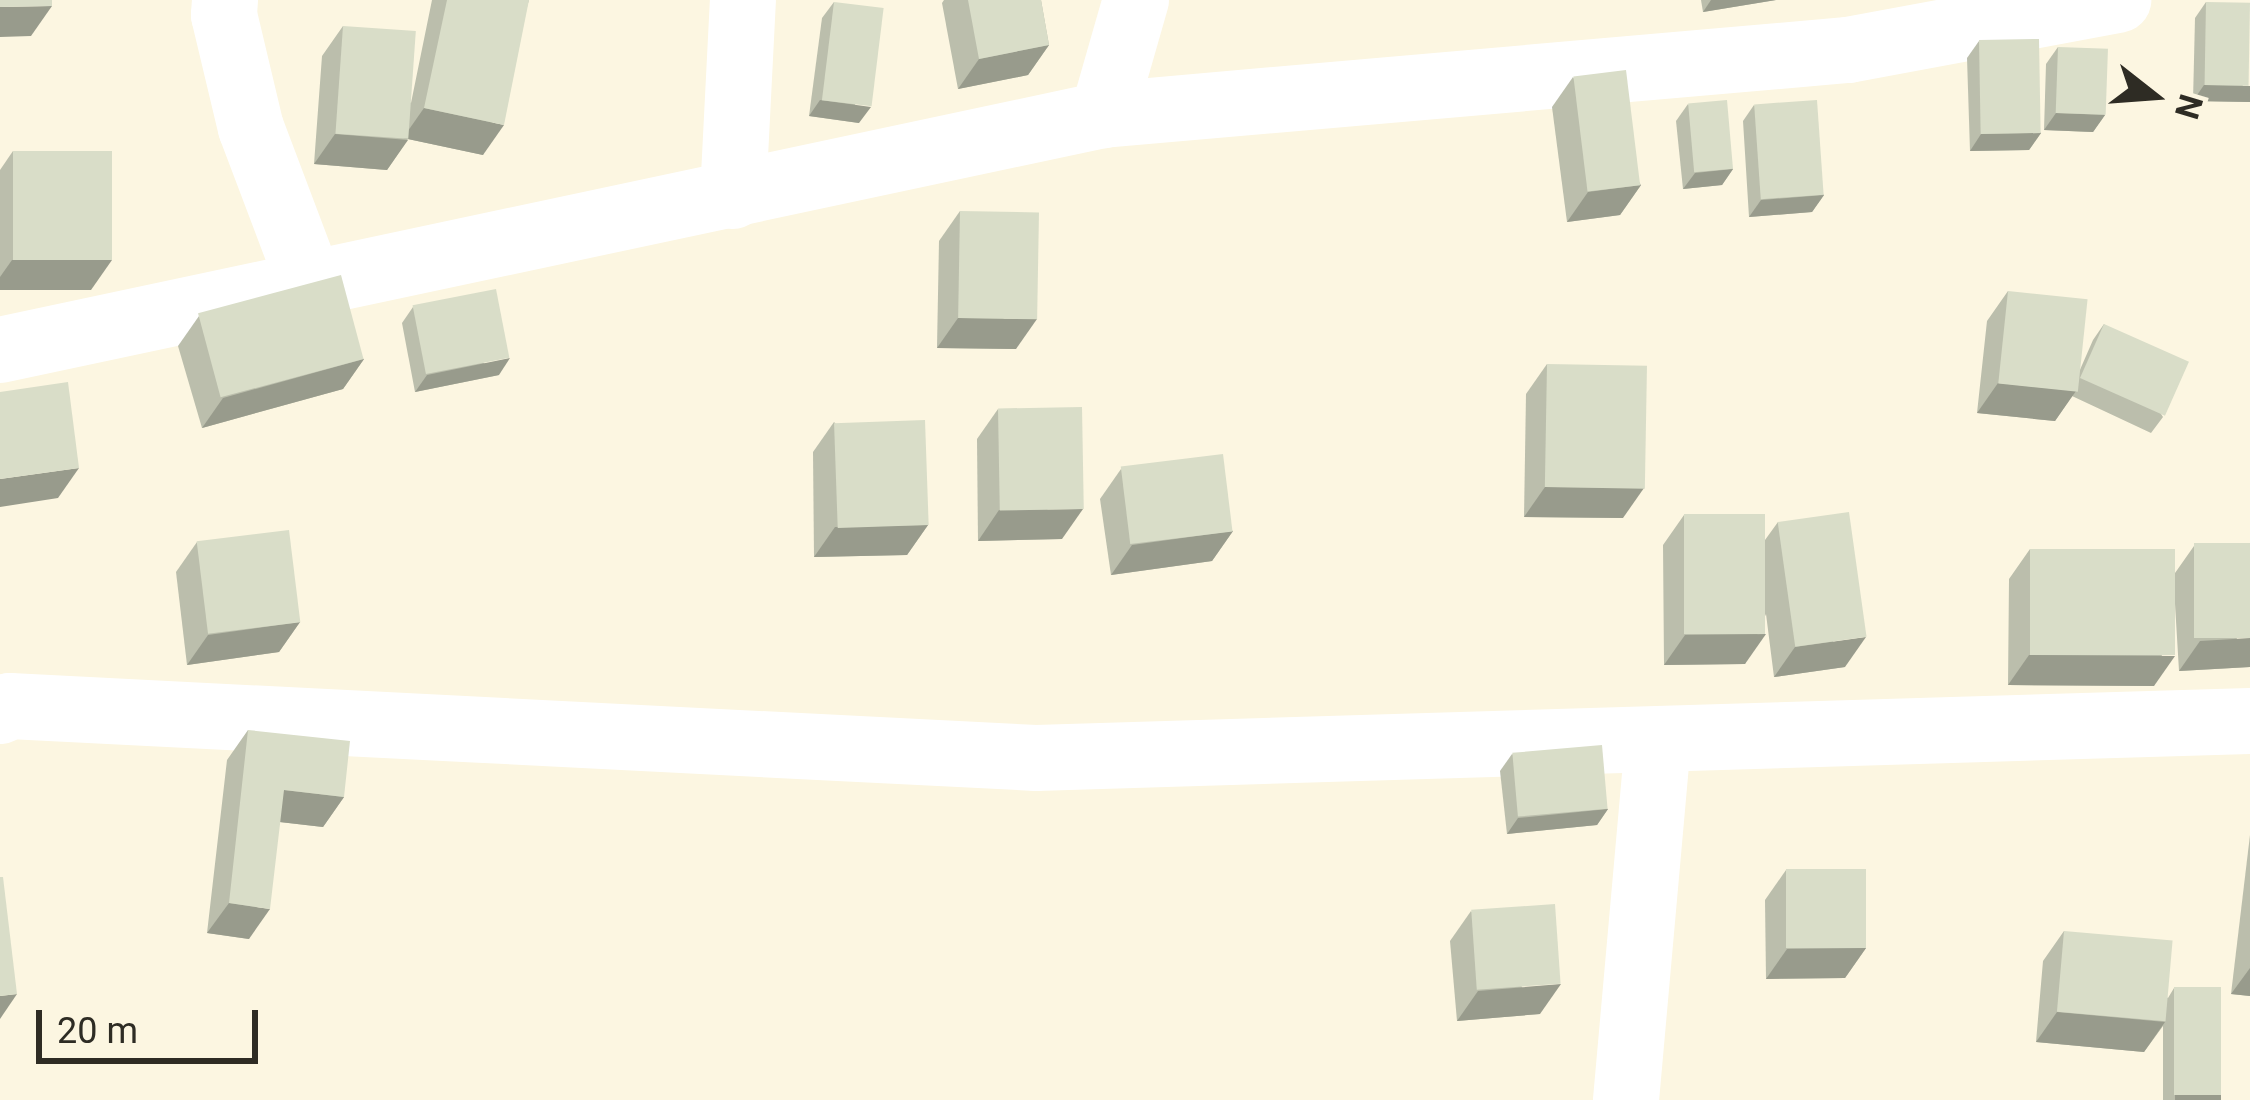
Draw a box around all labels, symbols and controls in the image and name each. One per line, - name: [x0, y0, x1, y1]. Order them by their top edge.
- north arrow: [2094, 36, 2214, 156]
- text: N: [2167, 90, 2211, 124]
- scale bar: [42, 986, 264, 1060]
- text: 20 m: [57, 1010, 138, 1052]

